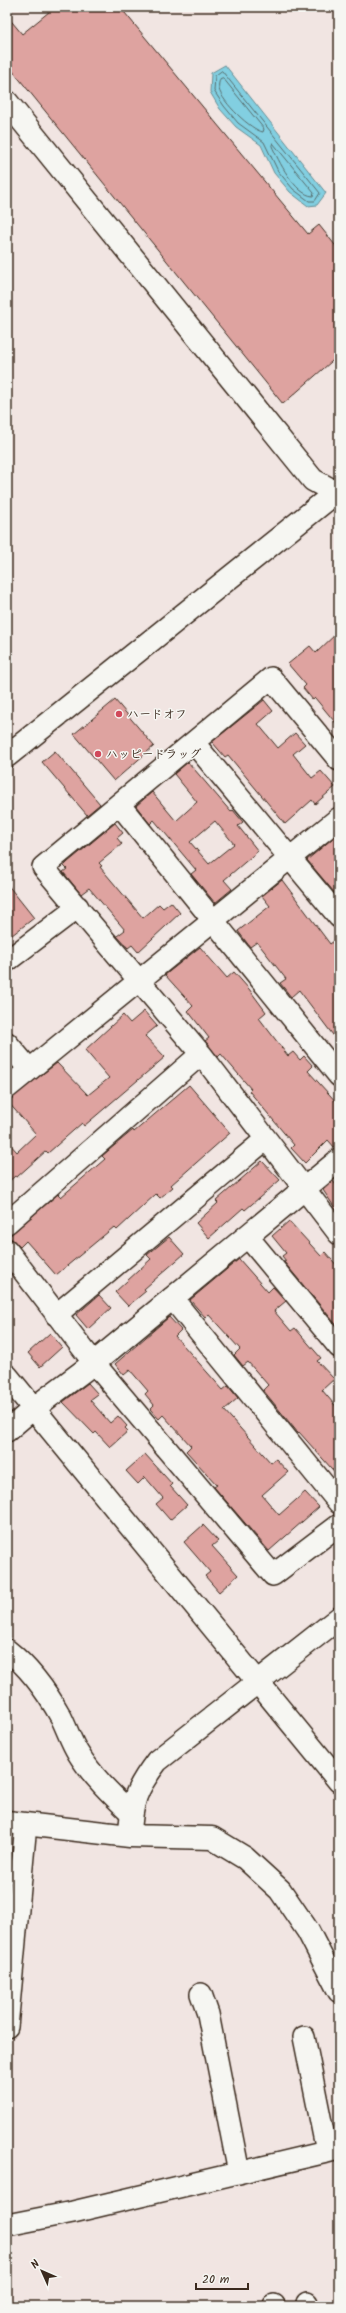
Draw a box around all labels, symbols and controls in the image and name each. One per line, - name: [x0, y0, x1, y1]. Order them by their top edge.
- place label: ハードオフ: [127, 705, 187, 724]
- marker: ハードオフ: [114, 709, 124, 719]
- place label: ハッピードラッグ: [106, 745, 202, 764]
- marker: ハッピードラッグ: [93, 749, 103, 759]
- north arrow: [22, 2251, 62, 2291]
- text: N: [27, 2256, 44, 2273]
- scale bar: [196, 2265, 248, 2291]
- text: 20 m: [202, 2270, 230, 2289]

